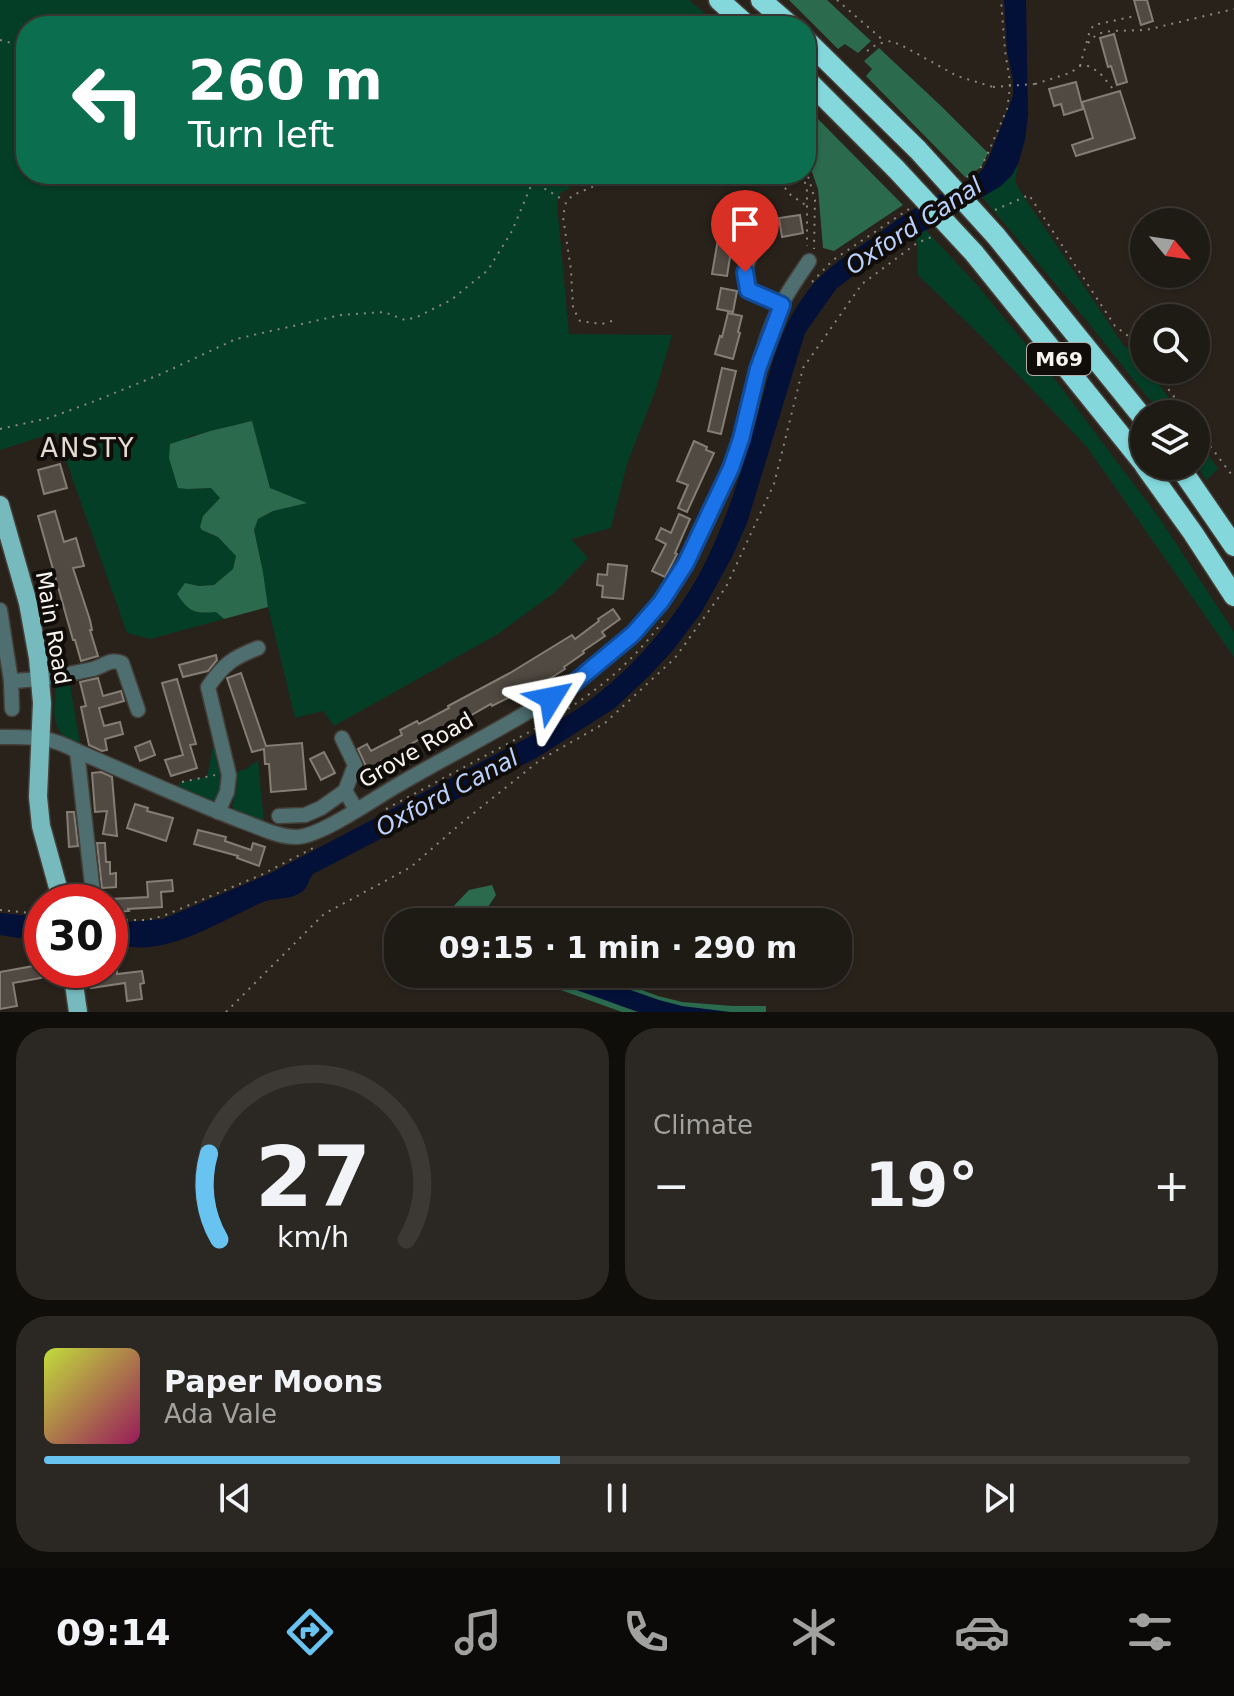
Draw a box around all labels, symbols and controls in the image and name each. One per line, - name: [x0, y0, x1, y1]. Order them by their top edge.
- text: 260 m: [188, 47, 383, 112]
- icon: left: [56, 48, 160, 152]
- text: Turn left: [188, 114, 334, 155]
- water label: Oxford Canal: [841, 171, 988, 280]
- pin: [711, 190, 779, 272]
- icon: arrive: [723, 202, 767, 246]
- north arrow: [1130, 208, 1210, 288]
- map controls: [1130, 208, 1210, 480]
- button: search: [1130, 304, 1210, 384]
- road number: M69: [1027, 343, 1091, 375]
- button: layers: [1130, 400, 1210, 480]
- district label: ANSTY: [40, 433, 136, 463]
- street label: Main Road: [31, 569, 75, 687]
- position arrow: [509, 656, 593, 740]
- street label: Grove Road: [354, 707, 478, 793]
- water label: Oxford Canal: [371, 744, 523, 842]
- speed limit sign: 30: [24, 884, 128, 988]
- text: 09:15 · 1 min · 290 m: [439, 930, 797, 965]
- text: Climate: [653, 1110, 753, 1140]
- text: 27: [255, 1129, 370, 1226]
- text: 19°: [865, 1150, 978, 1220]
- text: −: [653, 1160, 690, 1211]
- text: +: [1153, 1160, 1190, 1211]
- text: km/h: [276, 1220, 349, 1254]
- text: Paper Moons: [164, 1364, 383, 1399]
- text: Ada Vale: [164, 1399, 277, 1429]
- icon: previous: [213, 1476, 257, 1520]
- icon: pause: [595, 1476, 639, 1520]
- icon: next: [977, 1476, 1021, 1520]
- icon: directions: [282, 1604, 338, 1660]
- icon: music: [450, 1604, 506, 1660]
- icon: phone: [618, 1604, 674, 1660]
- icon: climate: [786, 1604, 842, 1660]
- icon: car: [954, 1604, 1010, 1660]
- icon: filters: [1122, 1604, 1178, 1660]
- text: 09:14: [56, 1612, 171, 1653]

